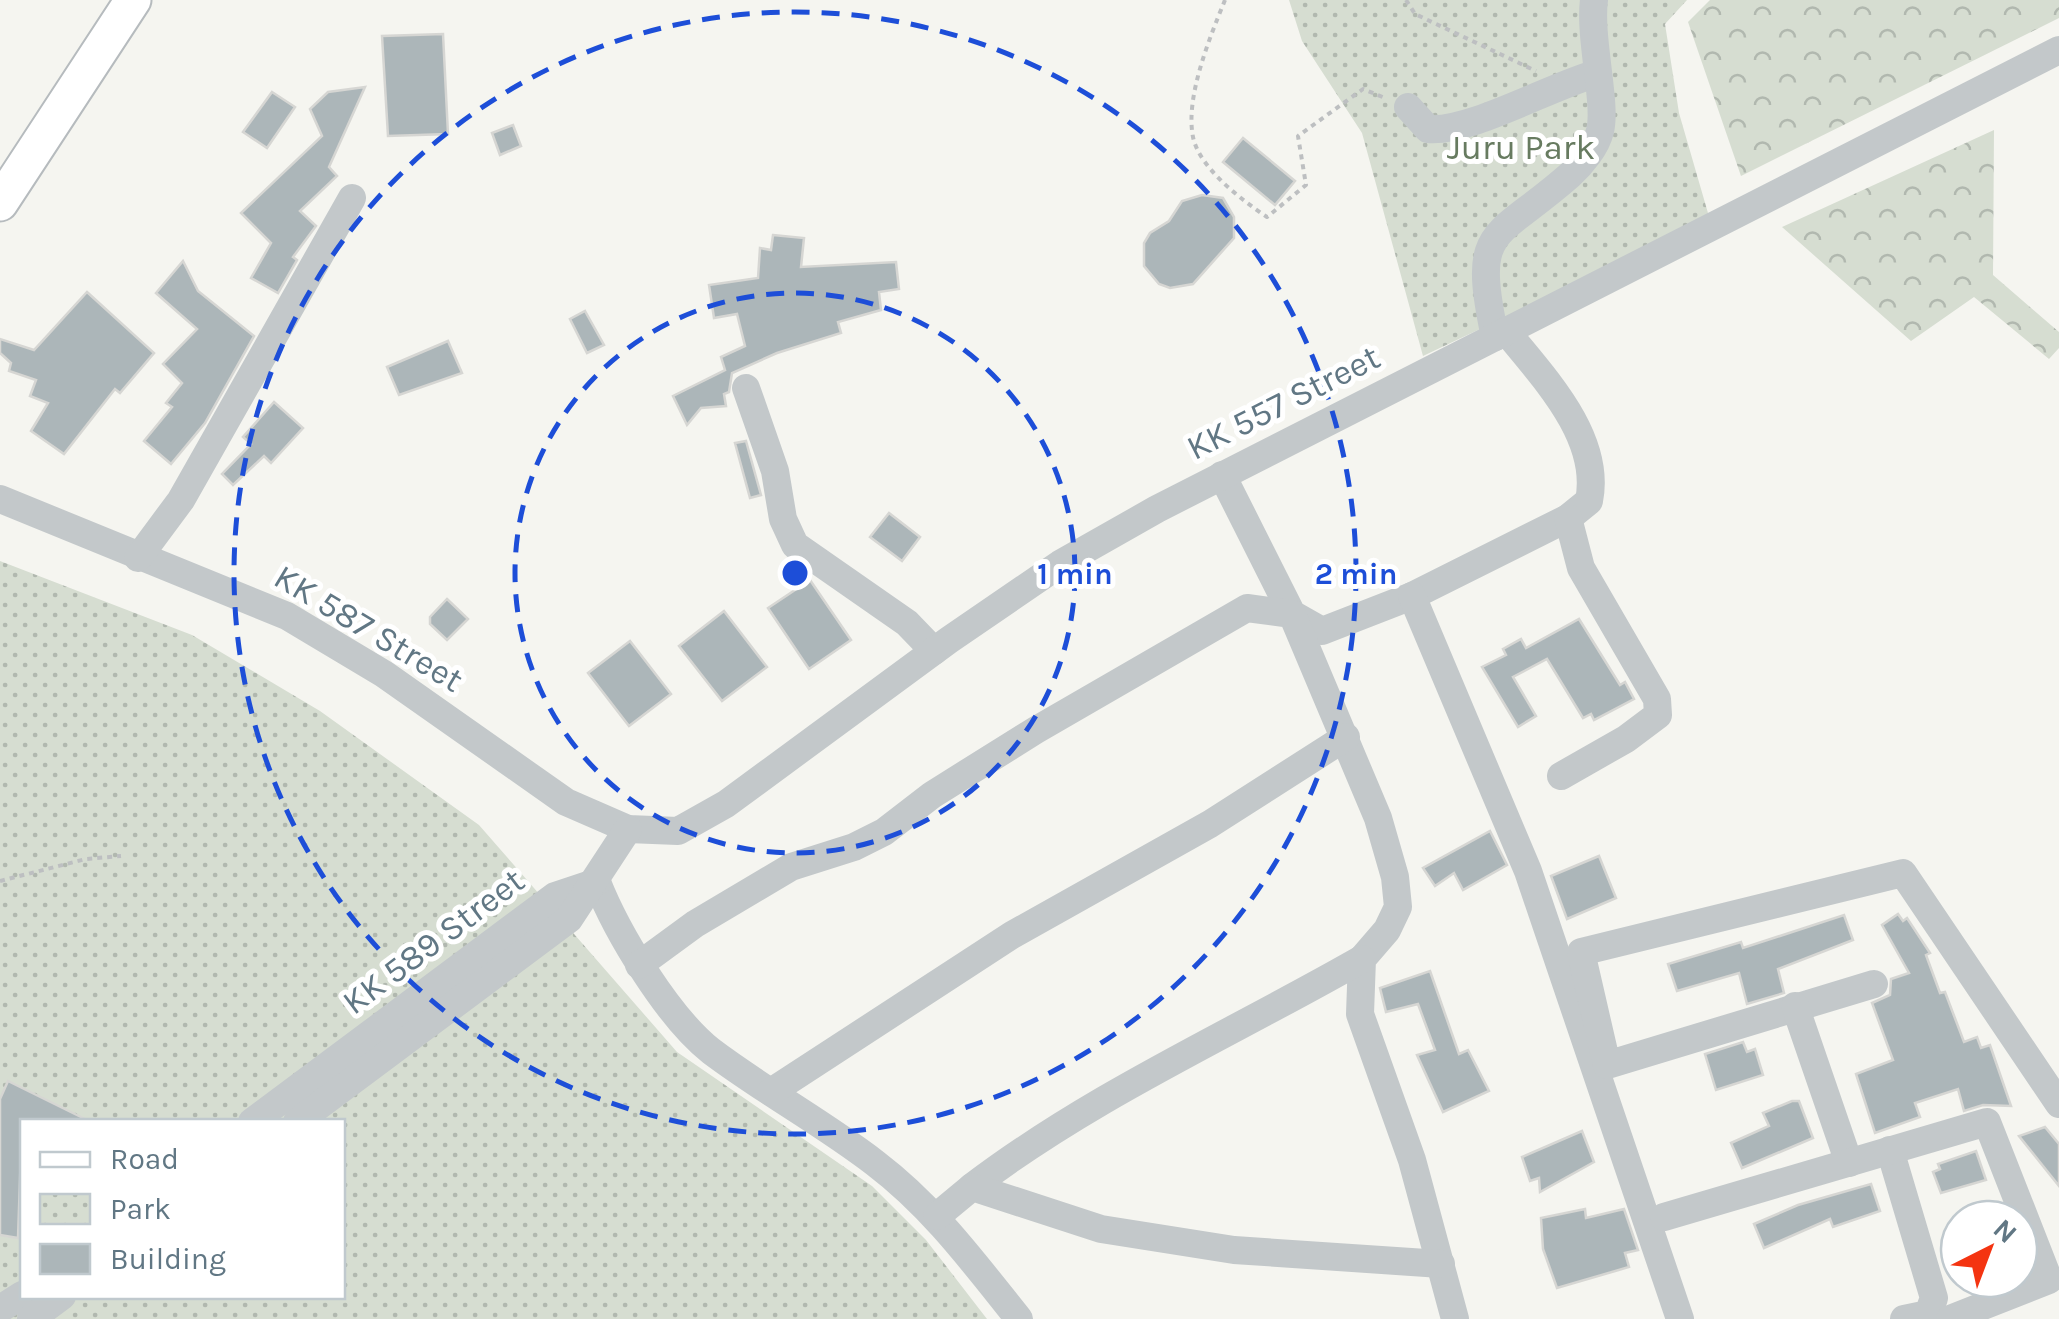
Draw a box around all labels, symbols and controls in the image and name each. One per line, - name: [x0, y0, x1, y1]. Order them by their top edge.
- park label: Juru Park: [1447, 127, 1595, 168]
- street label: KK 557 Street: [1180, 336, 1387, 469]
- centre of rings: [777, 555, 813, 591]
- street label: KK 587 Street: [267, 556, 471, 701]
- text: 1 min: [1037, 556, 1113, 592]
- text: 2 min: [1315, 556, 1397, 592]
- street label: KK 589 Street: [334, 860, 532, 1023]
- legend: [20, 1119, 345, 1299]
- text: Road: [110, 1141, 179, 1177]
- text: Park: [110, 1191, 171, 1227]
- north arrow: [1939, 1199, 2039, 1299]
- text: N: [1987, 1212, 2024, 1250]
- text: Building: [110, 1241, 226, 1277]

